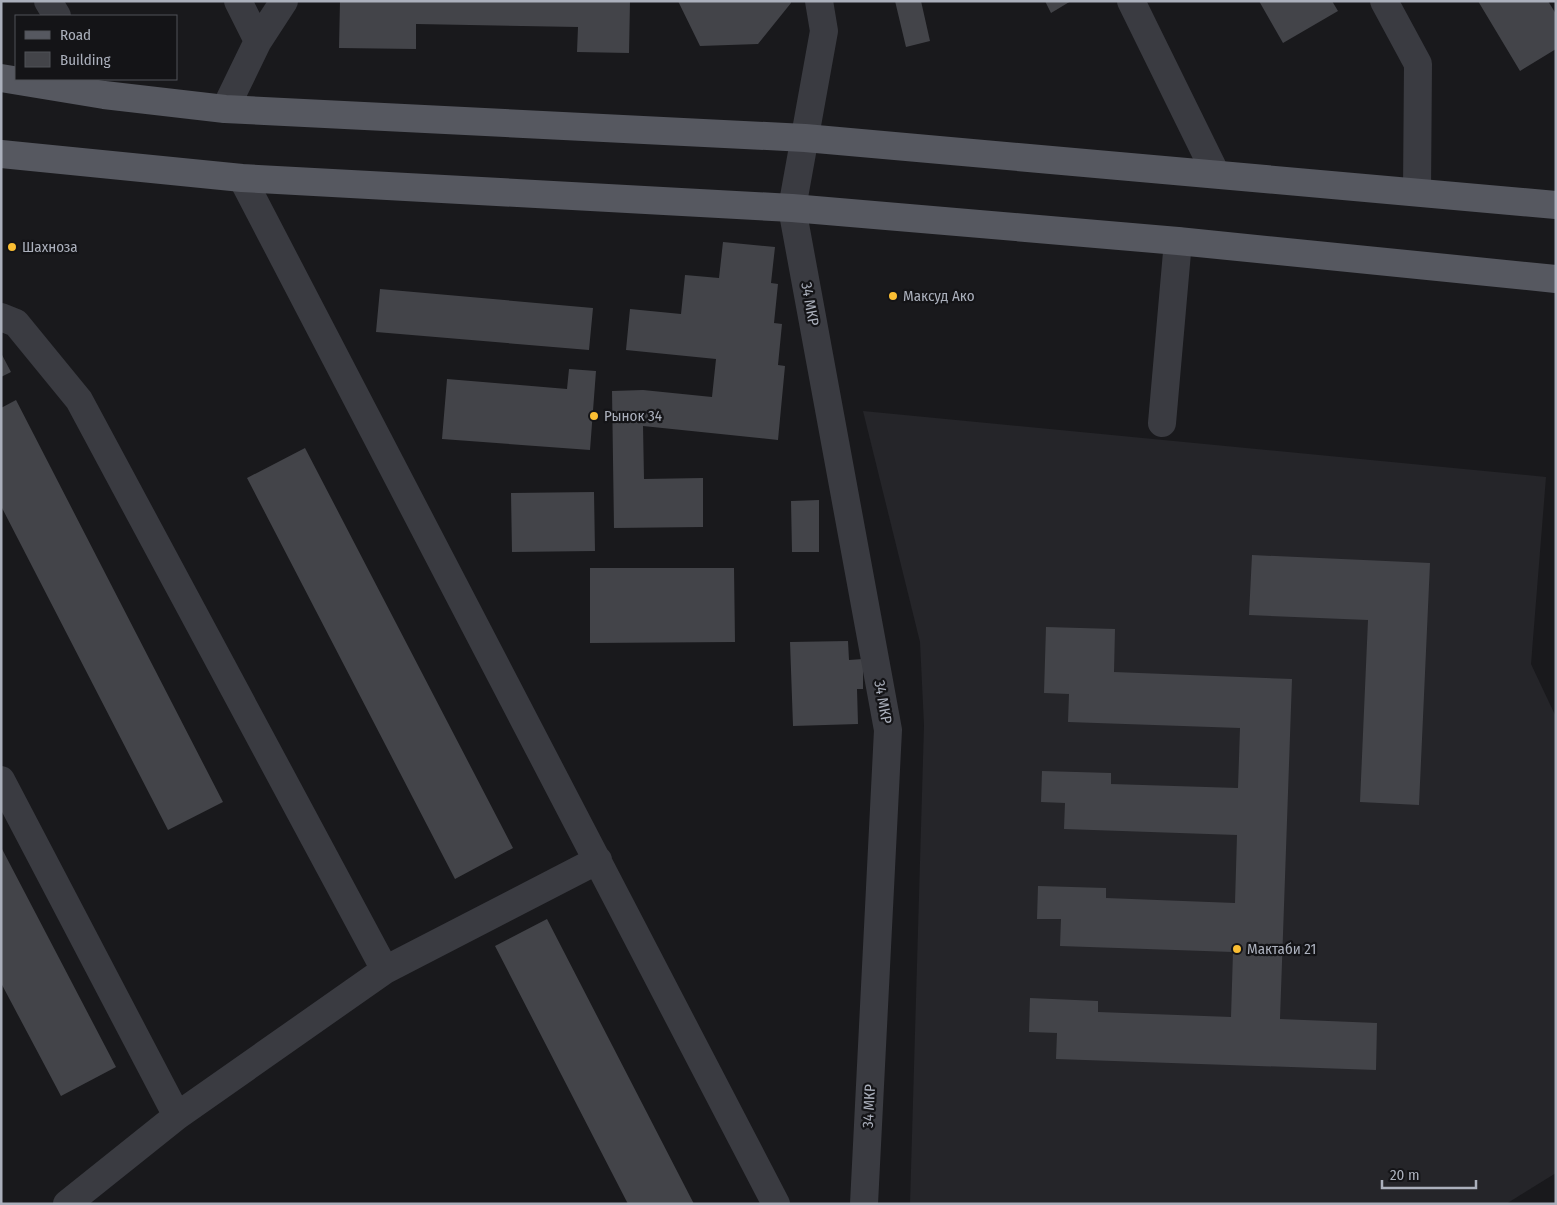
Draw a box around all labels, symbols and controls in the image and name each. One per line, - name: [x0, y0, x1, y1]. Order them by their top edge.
- legend: [15, 15, 178, 80]
- text: Road: [60, 26, 91, 44]
- text: Building: [60, 51, 111, 69]
- place label: Шахноза: [22, 238, 78, 256]
- marker: Шахноза: [6, 241, 18, 253]
- street label: 34 МКР: [797, 281, 823, 327]
- place label: Максуд Ако: [903, 287, 975, 305]
- marker: Максуд Ако: [887, 290, 899, 302]
- place label: Рынок 34: [604, 407, 662, 425]
- marker: Рынок 34: [588, 410, 600, 422]
- street label: 34 МКР: [870, 679, 896, 725]
- place label: Мактаби 21: [1247, 940, 1316, 958]
- marker: Мактаби 21: [1231, 943, 1243, 955]
- street label: 34 МКР: [859, 1083, 879, 1128]
- scale bar: [1382, 1158, 1476, 1190]
- text: 20 m: [1390, 1166, 1420, 1184]

